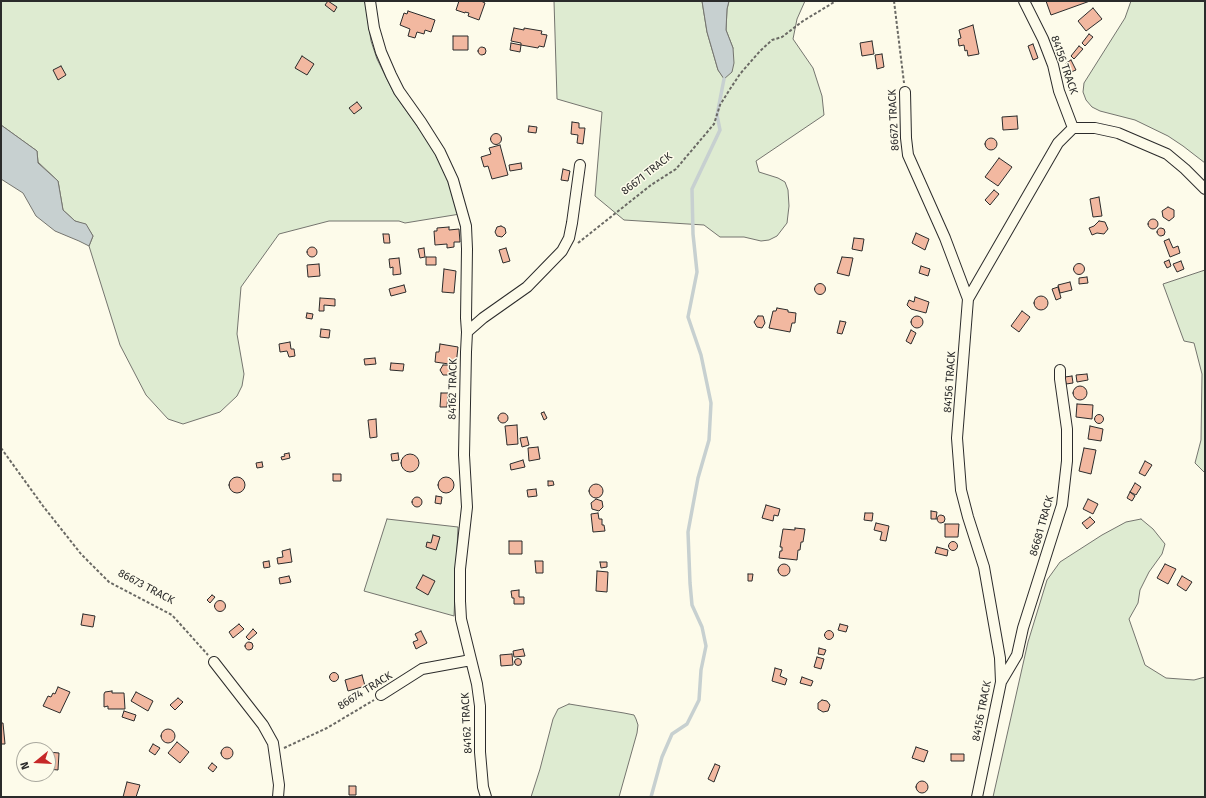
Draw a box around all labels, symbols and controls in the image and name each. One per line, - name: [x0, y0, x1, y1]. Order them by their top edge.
- street label: 84156 TRACK: [1048, 34, 1080, 96]
- street label: 86672 TRACK: [886, 89, 902, 151]
- street label: 86671 TRACK: [619, 150, 675, 198]
- street label: 84156 TRACK: [941, 351, 959, 413]
- street label: 84162 TRACK: [446, 358, 460, 420]
- street label: 86681 TRACK: [1027, 494, 1057, 558]
- street label: 86673 TRACK: [116, 567, 176, 607]
- street label: 86674 TRACK: [335, 669, 395, 713]
- street label: 84156 TRACK: [970, 680, 994, 742]
- street label: 84162 TRACK: [459, 692, 475, 754]
- north arrow: [16, 742, 56, 782]
- text: N: [18, 760, 32, 771]

